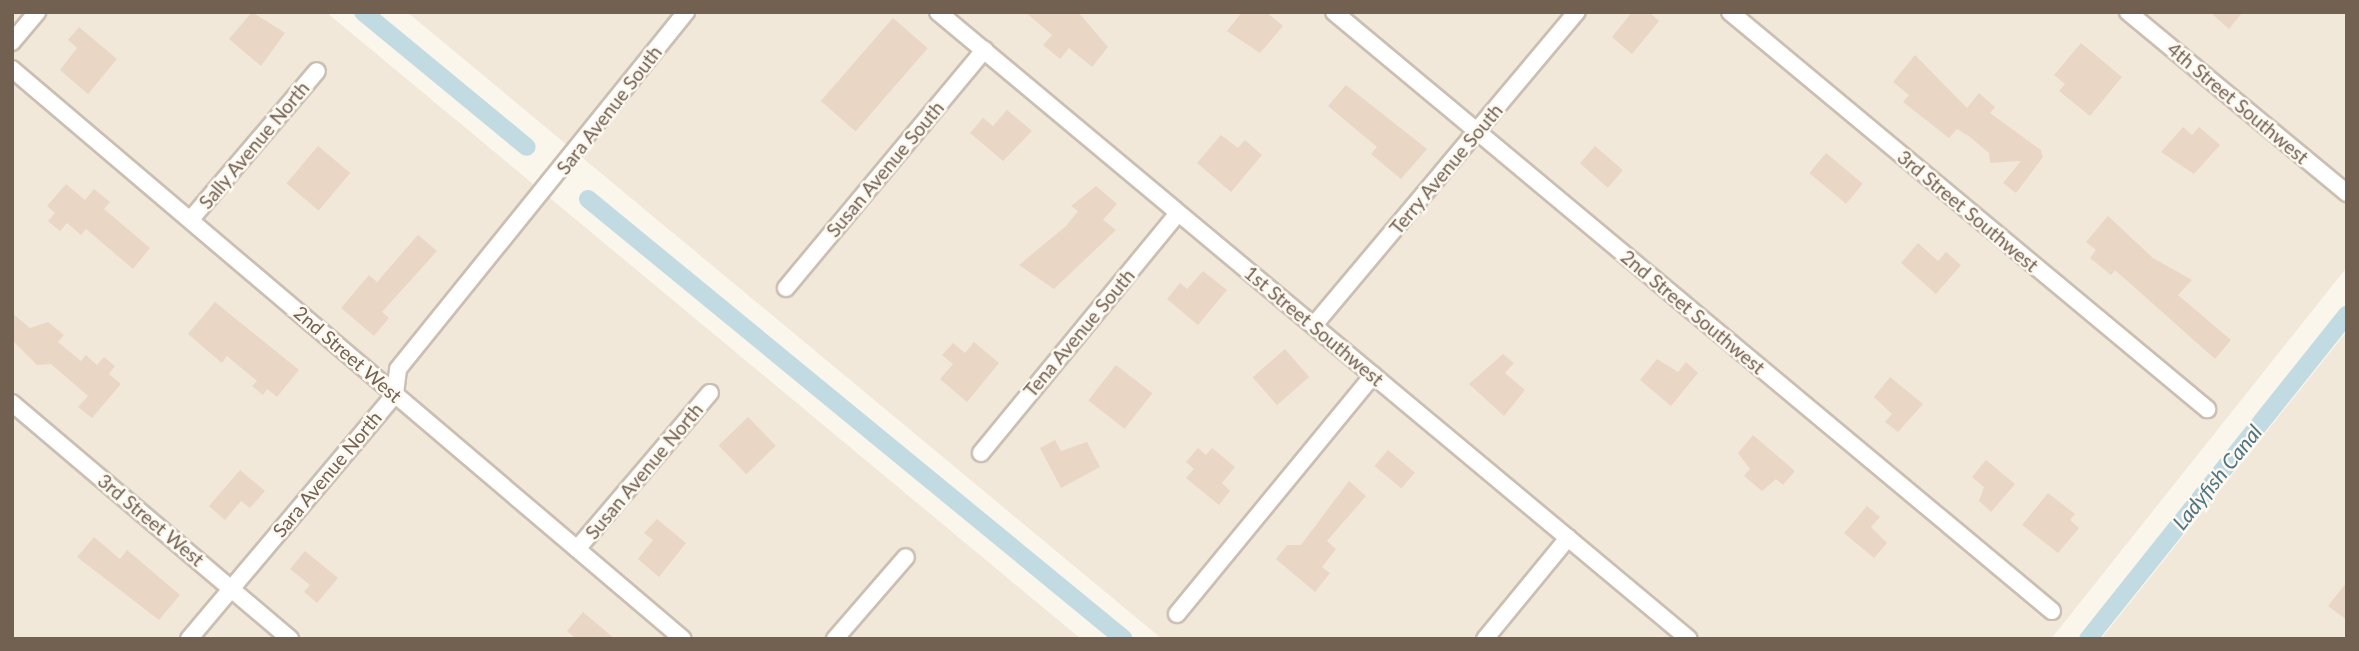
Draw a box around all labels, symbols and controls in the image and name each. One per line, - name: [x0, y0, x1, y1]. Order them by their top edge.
- street label: 4th Street Southwest: [2163, 37, 2313, 169]
- street label: Sara Avenue South: [552, 41, 666, 179]
- street label: Sally Avenue North: [194, 76, 314, 214]
- street label: Susan Avenue South: [821, 96, 949, 242]
- street label: Terry Avenue South: [1384, 99, 1508, 239]
- street label: 3rd Street Southwest: [1893, 145, 2043, 277]
- street label: 2nd Street Southwest: [1616, 245, 1770, 379]
- street label: 1st Street Southwest: [1240, 261, 1388, 391]
- street label: Tena Avenue South: [1019, 264, 1139, 402]
- street label: 2nd Street West: [289, 301, 407, 407]
- street label: Susan Avenue North: [580, 398, 708, 544]
- street label: Sara Avenue North: [268, 406, 386, 542]
- water label: Ladyfish Canal: [2167, 420, 2267, 534]
- street label: 3rd Street West: [93, 469, 209, 571]

